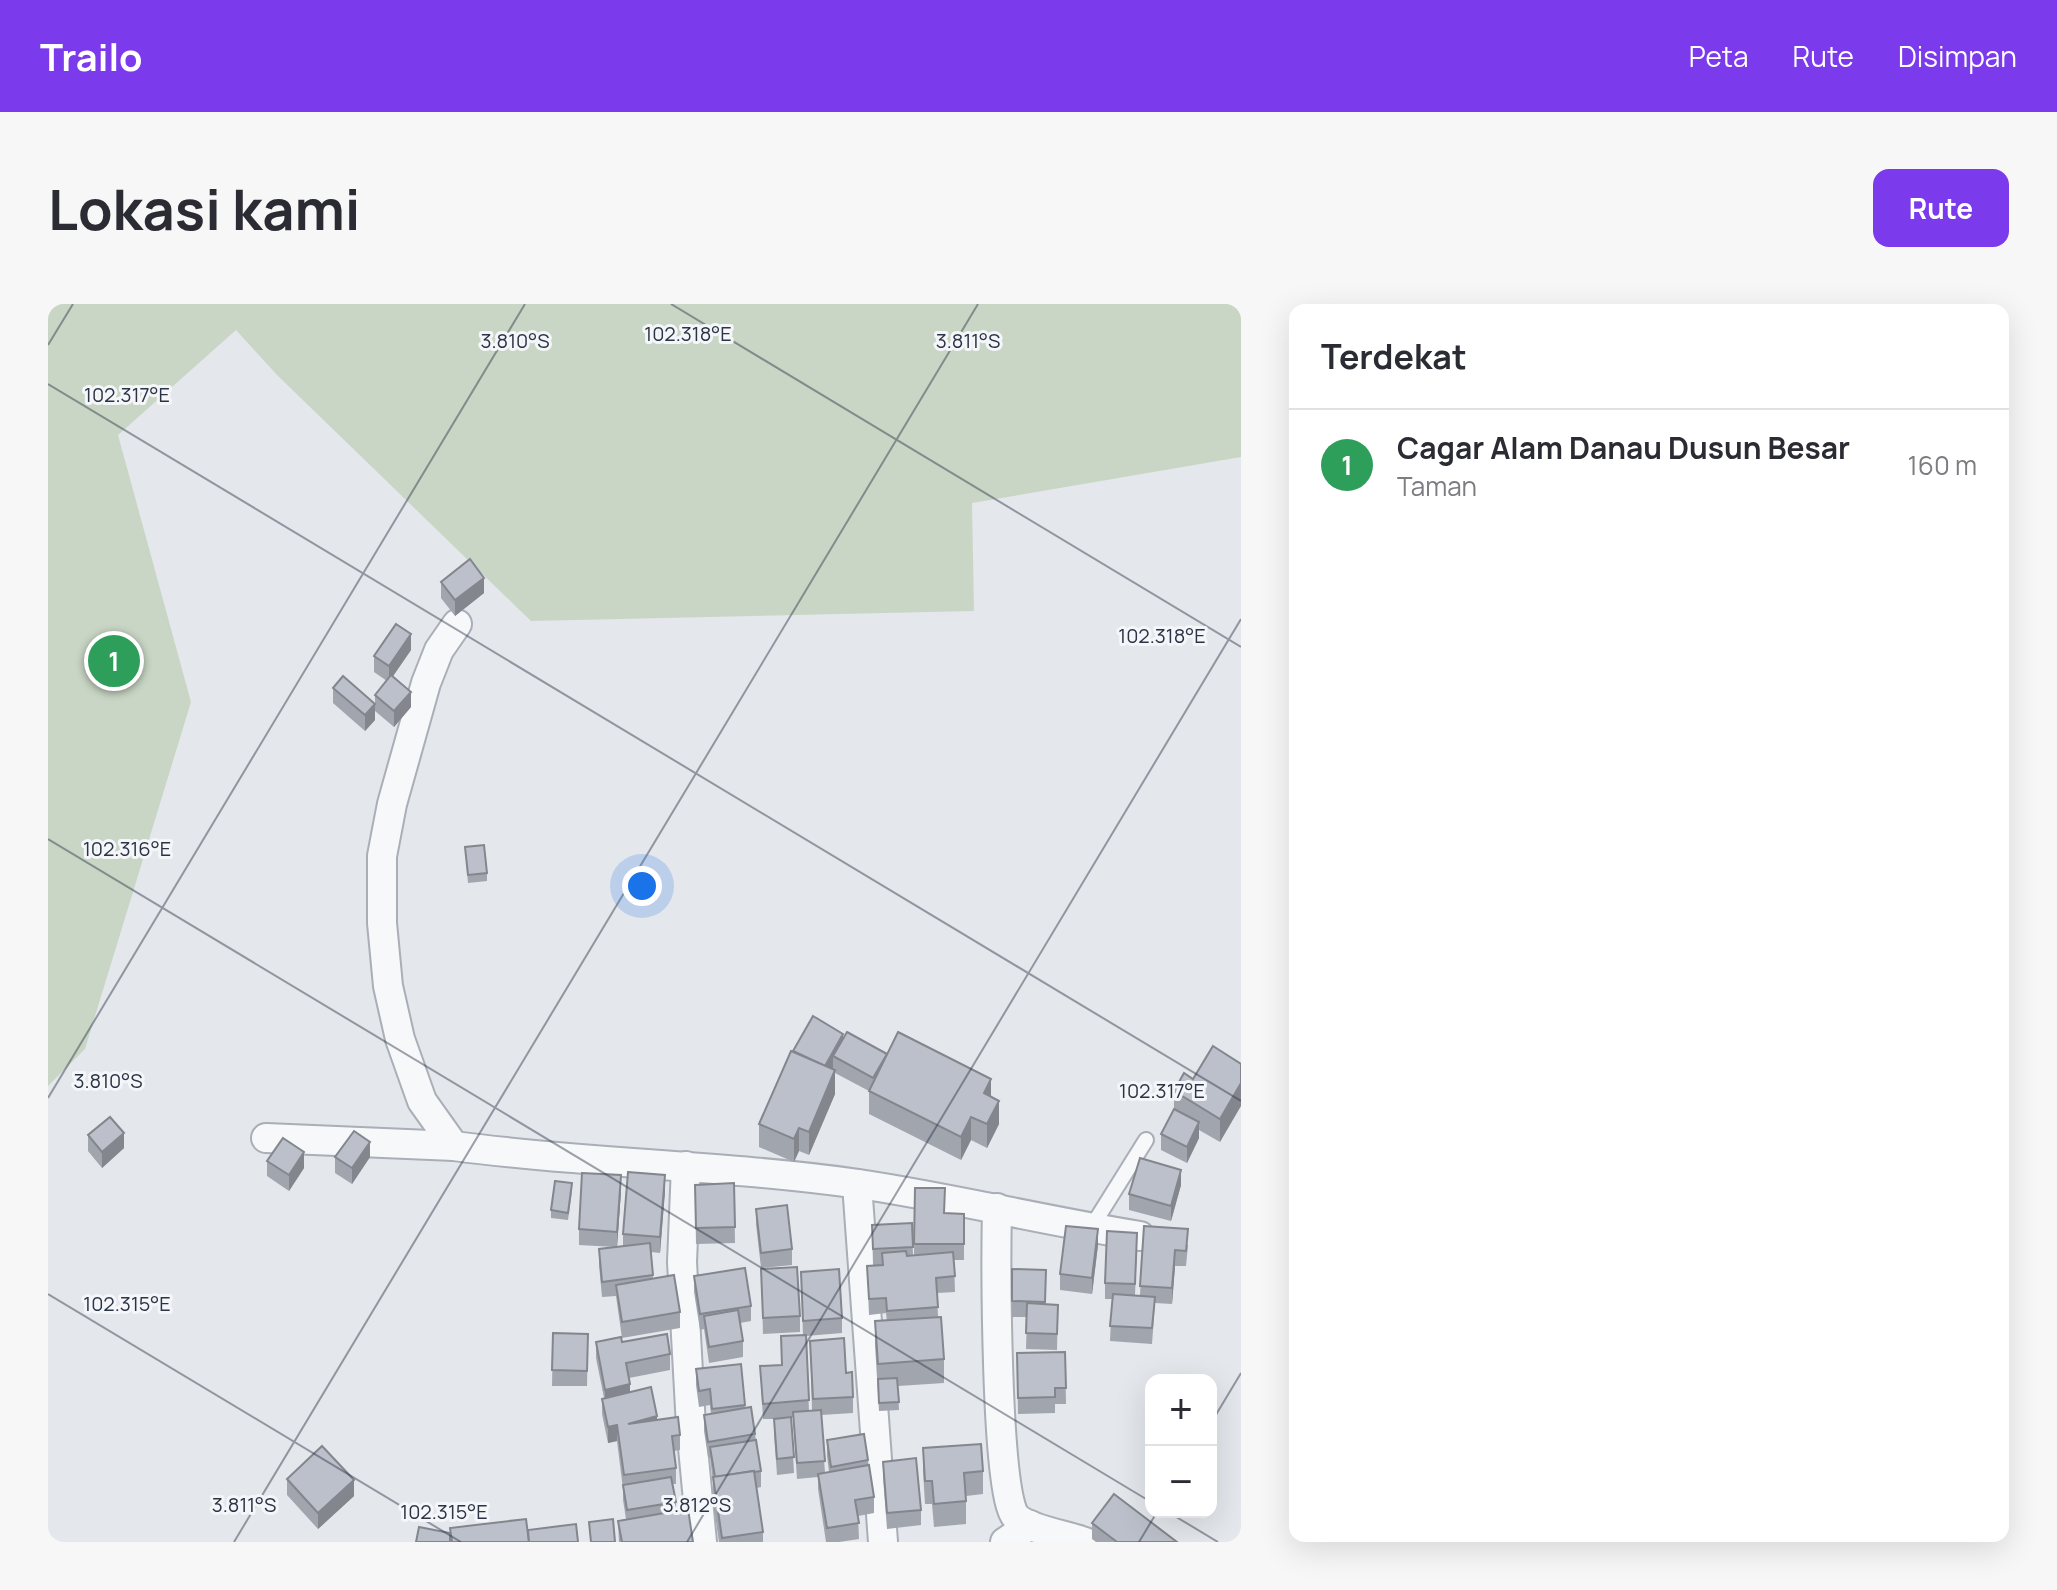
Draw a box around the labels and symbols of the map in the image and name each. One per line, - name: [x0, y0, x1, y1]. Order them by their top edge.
- text: 102.318°E: [644, 320, 732, 347]
- text: 3.810°S: [480, 327, 550, 354]
- text: 3.811°S: [936, 327, 1000, 354]
- text: 102.317°E: [84, 381, 170, 408]
- text: 102.318°E: [1118, 622, 1206, 649]
- pin: 1: [88, 631, 140, 691]
- text: 102.316°E: [83, 835, 171, 862]
- your location: [622, 866, 662, 906]
- text: 3.810°S: [73, 1067, 143, 1094]
- text: 102.317°E: [1119, 1077, 1205, 1104]
- text: 102.315°E: [83, 1290, 171, 1317]
- text: 3.811°S: [212, 1491, 276, 1518]
- text: 3.812°S: [663, 1491, 731, 1518]
- text: 102.315°E: [400, 1498, 488, 1525]

